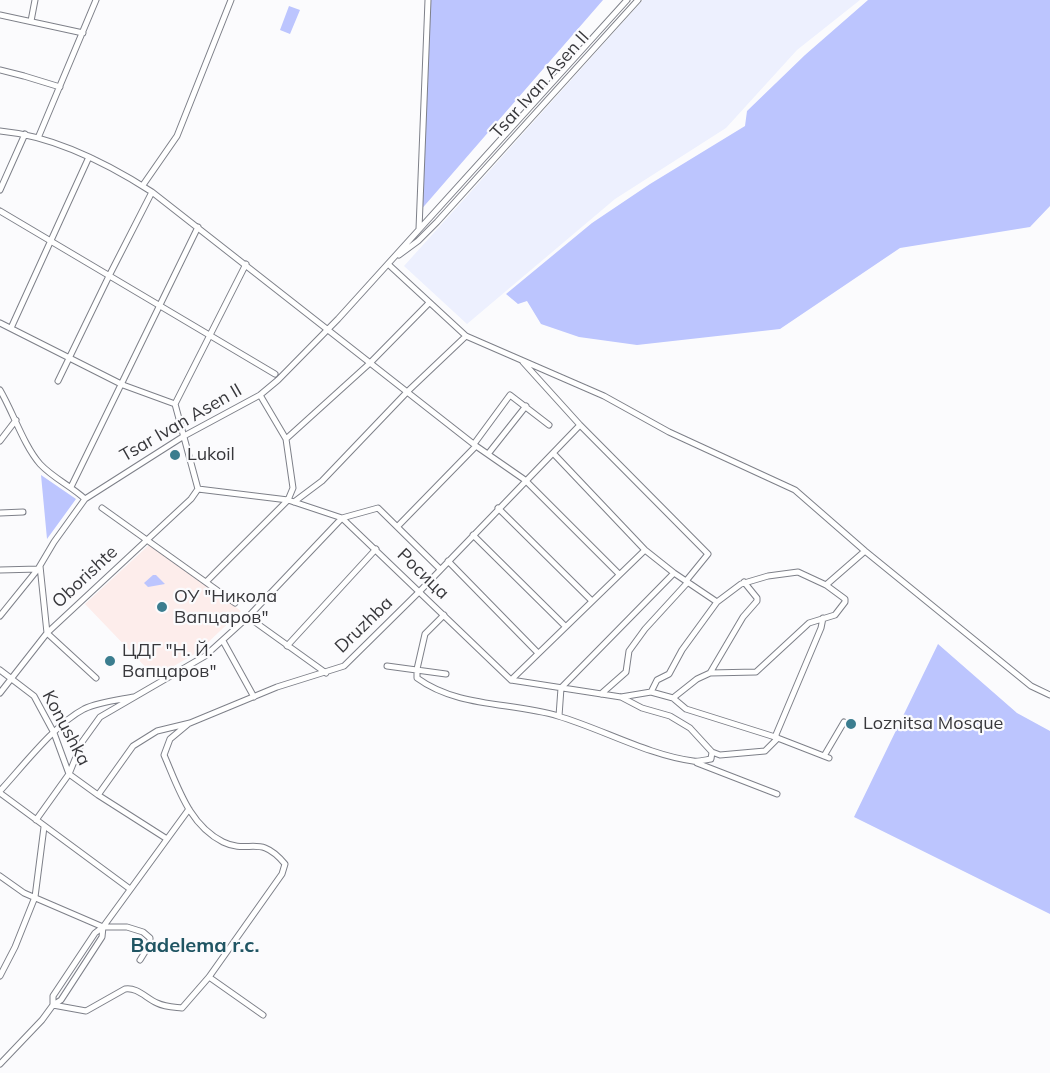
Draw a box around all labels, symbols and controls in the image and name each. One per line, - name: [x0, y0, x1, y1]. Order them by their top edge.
- street label: Tsar Ivan Asen II: [486, 27, 594, 143]
- street label: Tsar Ivan Asen II: [116, 379, 246, 467]
- place label: Lukoil: [187, 444, 235, 466]
- marker: Lukoil: [168, 448, 182, 462]
- street label: Oborishte: [48, 541, 122, 613]
- street label: Росица: [393, 544, 453, 604]
- place label: ОУ "Никола Вапцаров": [174, 586, 277, 628]
- street label: Druzhba: [331, 592, 397, 658]
- marker: ОУ "Никола Вапцаров": [155, 600, 169, 614]
- place label: ЦДГ "Н. Й. Вапцаров": [122, 640, 216, 682]
- marker: ЦДГ "Н. Й. Вапцаров": [103, 654, 117, 668]
- street label: Konushka: [37, 687, 95, 769]
- place label: Loznitsa Mosque: [863, 713, 1003, 735]
- marker: Loznitsa Mosque: [844, 717, 858, 731]
- district label: Badelema r.c.: [131, 934, 259, 958]

